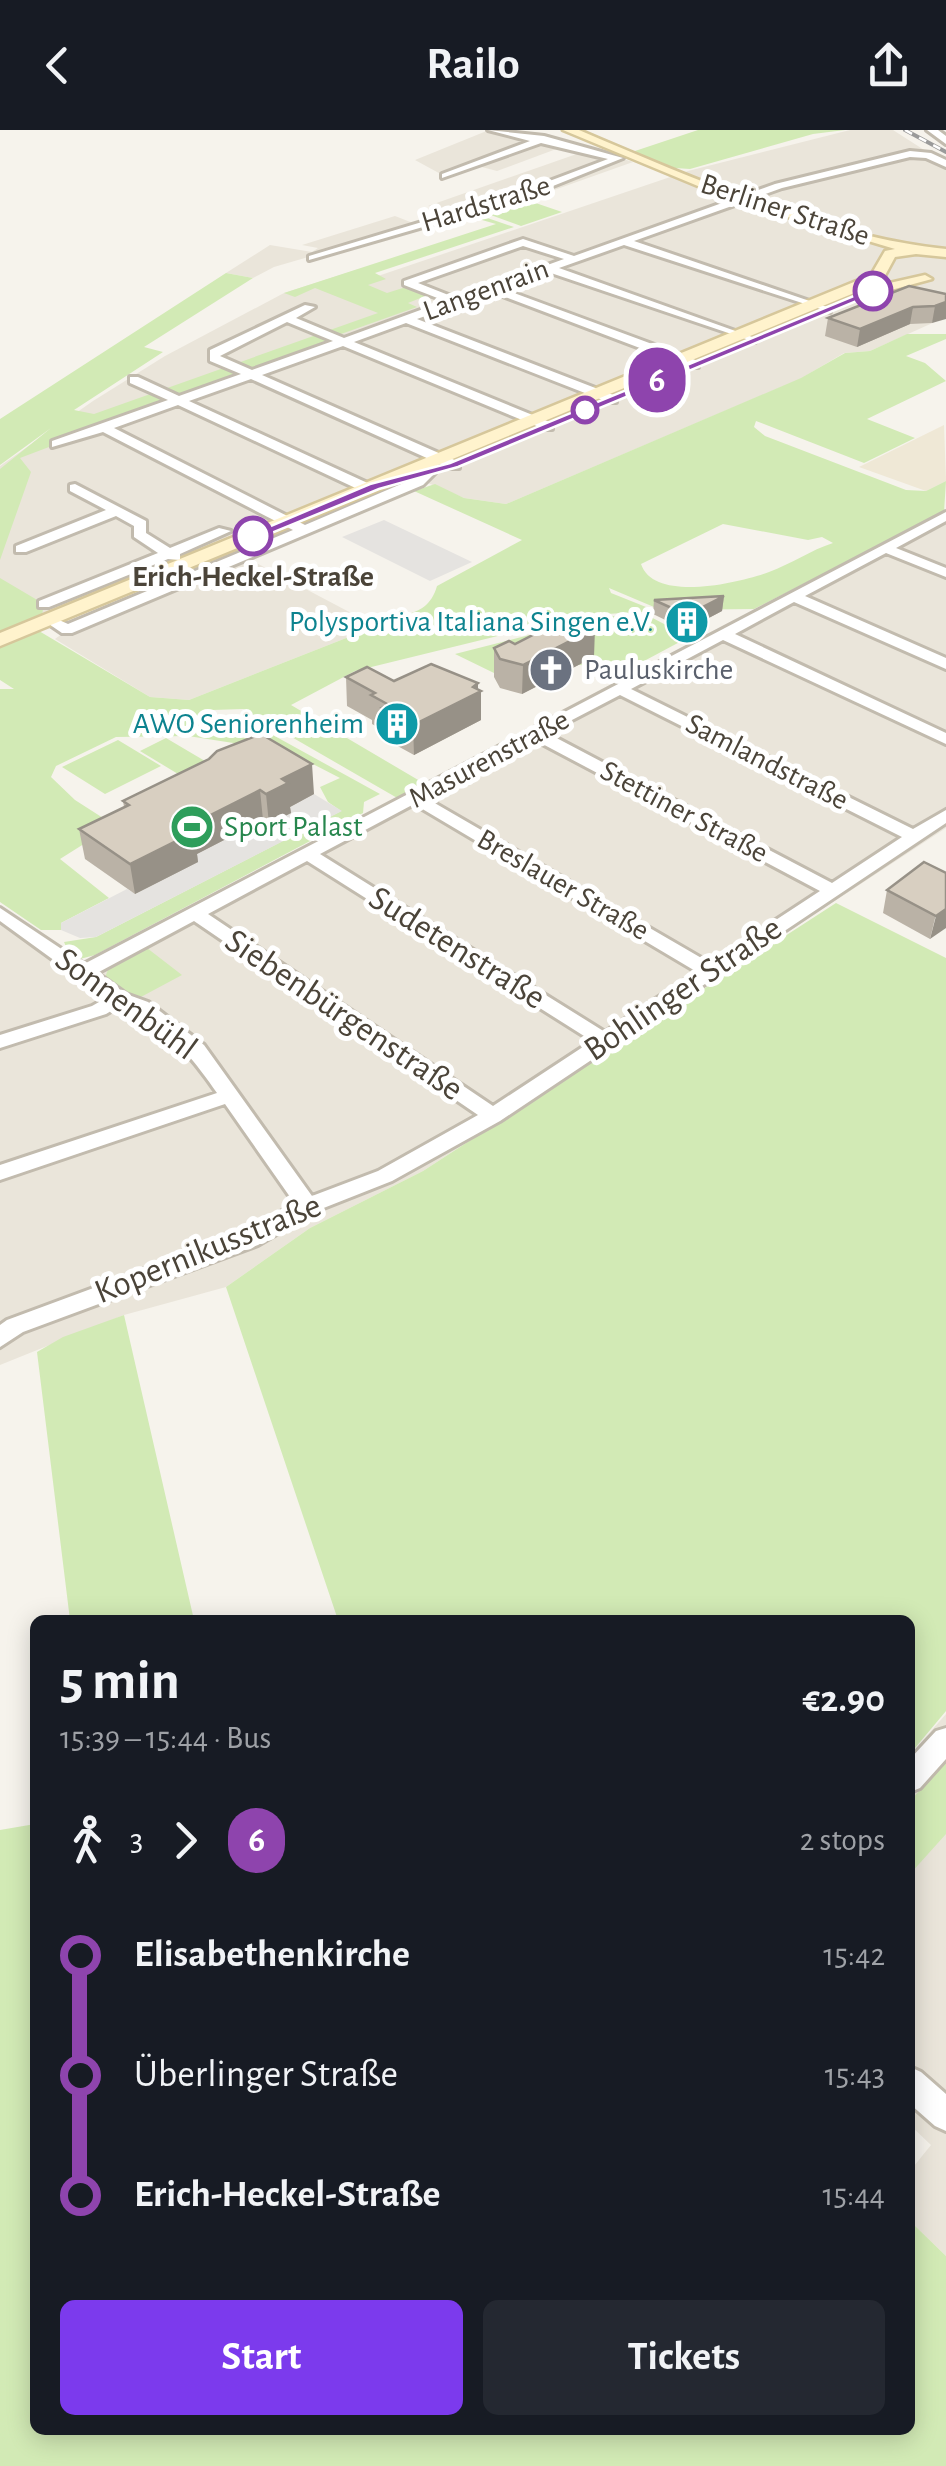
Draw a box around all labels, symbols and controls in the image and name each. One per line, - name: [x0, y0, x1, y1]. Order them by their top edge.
- icon: back: [30, 38, 85, 93]
- icon: share: [861, 38, 916, 93]
- text: Railo: [426, 42, 520, 87]
- street label: Berliner Straße: [697, 169, 873, 251]
- street label: Hardstraße: [418, 170, 554, 238]
- street label: Langenrain: [419, 253, 553, 327]
- unlabelled marker: [854, 272, 892, 310]
- line badge: 6: [624, 348, 690, 412]
- text: 6: [649, 363, 665, 398]
- unlabelled marker: [572, 397, 598, 423]
- marker: Erich-Heckel-Straße: [234, 517, 272, 555]
- place label: Erich-Heckel-Straße: [132, 562, 374, 592]
- building icon: Polysportiva Italiana Singen e.V.: [664, 599, 710, 645]
- place label: Polysportiva Italiana Singen e.V.: [289, 607, 654, 637]
- church icon: Pauluskirche: [528, 647, 574, 693]
- place label: Pauluskirche: [584, 655, 733, 685]
- building icon: AWO Seniorenheim: [374, 701, 420, 747]
- street label: Masurenstraße: [404, 704, 574, 814]
- street label: Samlandstraße: [681, 708, 853, 816]
- place label: AWO Seniorenheim: [133, 709, 364, 739]
- street label: Stettiner Straße: [595, 755, 773, 869]
- sports icon: Sport Palast: [169, 804, 215, 850]
- place label: Sport Palast: [224, 812, 363, 842]
- street label: Breslauer Straße: [472, 824, 654, 946]
- street label: Sudetenstraße: [363, 880, 551, 1016]
- street label: Bohlinger Straße: [578, 910, 788, 1068]
- street label: Siebenbürgenstraße: [219, 923, 469, 1107]
- street label: Sonnenbühl: [49, 941, 203, 1067]
- street label: Kopernikusstraße: [90, 1188, 326, 1310]
- text: 5 min: [60, 1654, 180, 1709]
- text: €2.90: [803, 1681, 885, 1719]
- text: 15:39 – 15:44 · Bus: [60, 1722, 271, 1754]
- icon: walk: [60, 1813, 115, 1868]
- icon: forward: [158, 1813, 213, 1868]
- text: 6: [248, 1823, 265, 1858]
- text: 3: [130, 1824, 143, 1856]
- text: 2 stops: [800, 1824, 885, 1856]
- text: Elisabethenkirche: [134, 1936, 410, 1974]
- text: 15:42: [823, 1939, 885, 1971]
- text: Überlinger Straße: [134, 2056, 398, 2094]
- text: 15:43: [825, 2059, 885, 2091]
- text: Erich-Heckel-Straße: [134, 2176, 440, 2214]
- text: 15:44: [823, 2179, 885, 2211]
- button: Start: [60, 2300, 463, 2415]
- button: Tickets: [483, 2300, 885, 2415]

